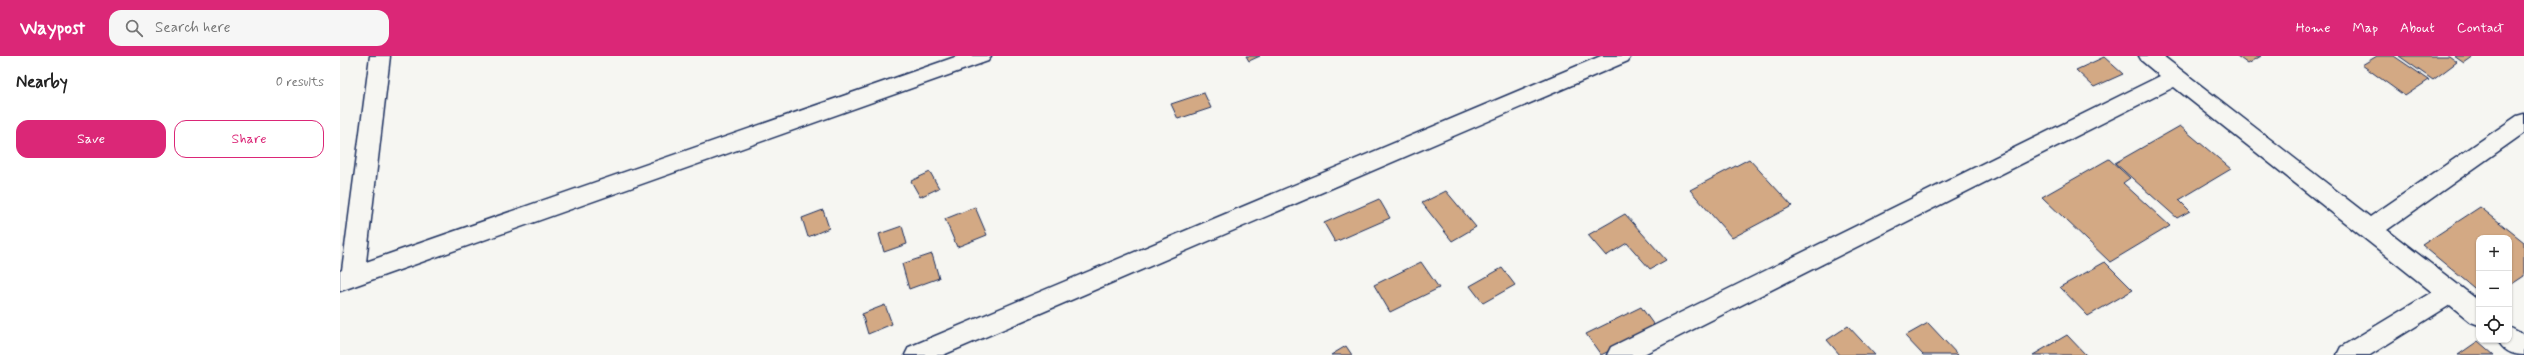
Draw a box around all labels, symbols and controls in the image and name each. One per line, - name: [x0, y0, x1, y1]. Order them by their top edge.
- search box: [109, 10, 389, 46]
- text: Waypost: [20, 16, 85, 41]
- icon: search: [123, 17, 145, 39]
- text: Search here: [155, 18, 231, 38]
- text: Home: [2296, 19, 2330, 37]
- text: Map: [2352, 19, 2378, 37]
- text: About: [2400, 19, 2435, 37]
- text: Contact: [2457, 19, 2504, 37]
- text: Nearby: [16, 71, 68, 93]
- text: 0 results: [276, 74, 324, 91]
- button: Save: [16, 120, 166, 158]
- button: Share: [174, 120, 324, 158]
- map controls: [2476, 235, 2512, 343]
- button: +: [2476, 235, 2512, 271]
- button: −: [2476, 271, 2512, 307]
- button: locate: [2476, 307, 2512, 343]

